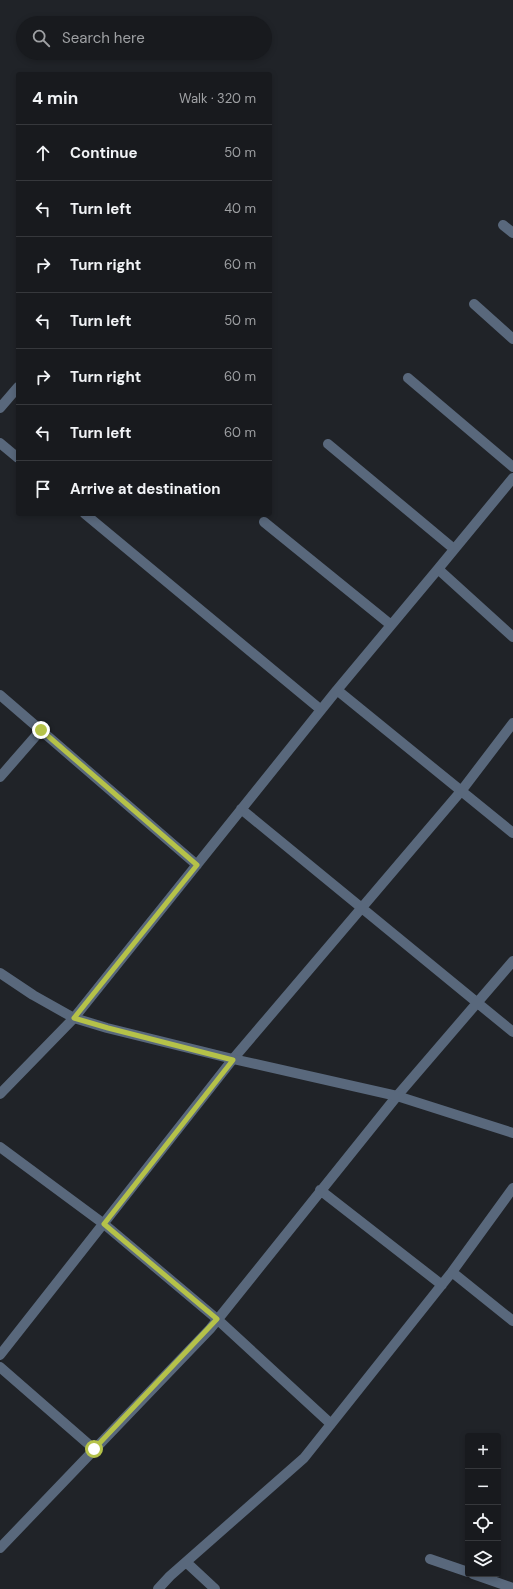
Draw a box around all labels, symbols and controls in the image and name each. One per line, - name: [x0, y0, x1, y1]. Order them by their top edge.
- search box: [16, 16, 272, 60]
- icon: search: [30, 27, 52, 49]
- text: Search here: [62, 28, 145, 48]
- text: 4 min: [32, 87, 78, 109]
- text: Walk · 320 m: [179, 90, 256, 107]
- icon: ahead: [32, 142, 54, 164]
- text: Continue: [70, 143, 138, 163]
- text: 50 m: [224, 144, 256, 161]
- icon: left: [32, 198, 54, 220]
- text: Turn left: [70, 199, 131, 219]
- text: 40 m: [224, 200, 256, 217]
- icon: right: [32, 254, 54, 276]
- text: Turn right: [70, 255, 141, 275]
- text: 60 m: [224, 256, 256, 273]
- icon: left: [32, 310, 54, 332]
- text: Turn left: [70, 311, 131, 331]
- text: 50 m: [224, 312, 256, 329]
- icon: right: [32, 366, 54, 388]
- text: Turn right: [70, 367, 141, 387]
- text: 60 m: [224, 368, 256, 385]
- icon: left: [32, 422, 54, 444]
- text: Turn left: [70, 423, 131, 443]
- text: 60 m: [224, 424, 256, 441]
- icon: arrive: [32, 478, 54, 500]
- text: Arrive at destination: [70, 479, 221, 499]
- route end: [32, 721, 50, 739]
- map controls: [465, 1433, 501, 1577]
- button: +: [465, 1433, 501, 1469]
- route start: [85, 1440, 103, 1458]
- button: −: [465, 1469, 501, 1505]
- button: locate: [465, 1505, 501, 1541]
- button: layers: [465, 1541, 501, 1577]

